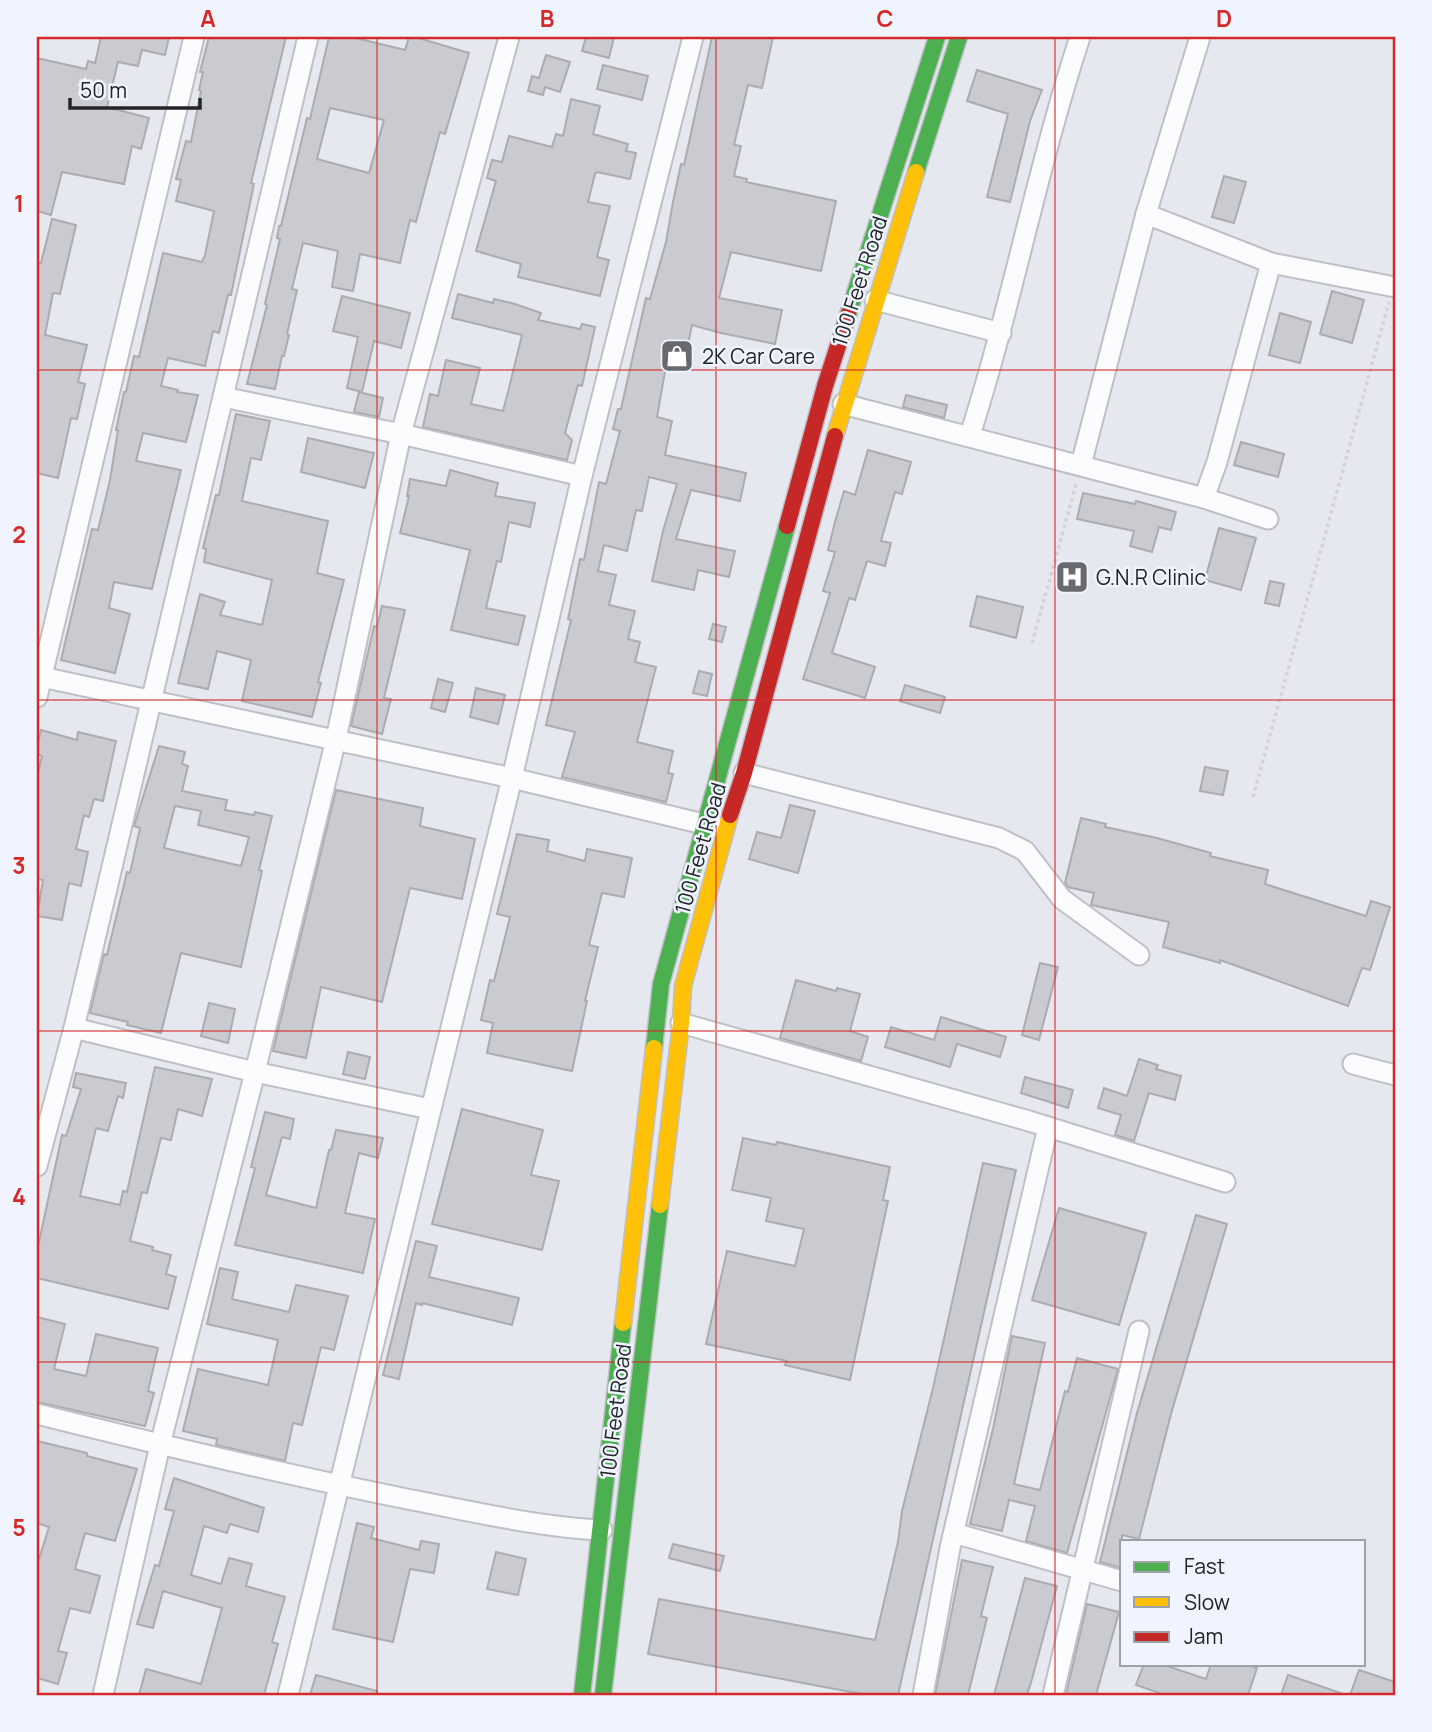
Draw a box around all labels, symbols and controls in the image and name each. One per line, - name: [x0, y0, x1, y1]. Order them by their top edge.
- text: A: [200, 2, 216, 34]
- text: B: [540, 2, 554, 34]
- text: C: [877, 2, 894, 34]
- text: D: [1216, 2, 1232, 34]
- scale bar: [70, 66, 200, 110]
- text: 50 m: [80, 76, 127, 104]
- text: 1: [14, 187, 24, 219]
- street label: 100 Feet Road: [825, 212, 893, 350]
- shop icon: 2K Car Care: [658, 337, 696, 375]
- place label: 2K Car Care: [702, 342, 815, 370]
- text: 2: [12, 518, 26, 550]
- hospital icon: G.N.R Clinic: [1053, 558, 1091, 596]
- place label: G.N.R Clinic: [1096, 563, 1206, 591]
- street label: 100 Feet Road: [668, 779, 732, 917]
- text: 3: [12, 849, 26, 881]
- text: 4: [12, 1180, 26, 1212]
- street label: 100 Feet Road: [593, 1342, 637, 1480]
- text: 5: [12, 1511, 26, 1543]
- legend: [1120, 1540, 1366, 1666]
- text: Fast: [1184, 1552, 1225, 1580]
- text: Slow: [1184, 1588, 1230, 1616]
- text: Jam: [1184, 1622, 1223, 1650]

